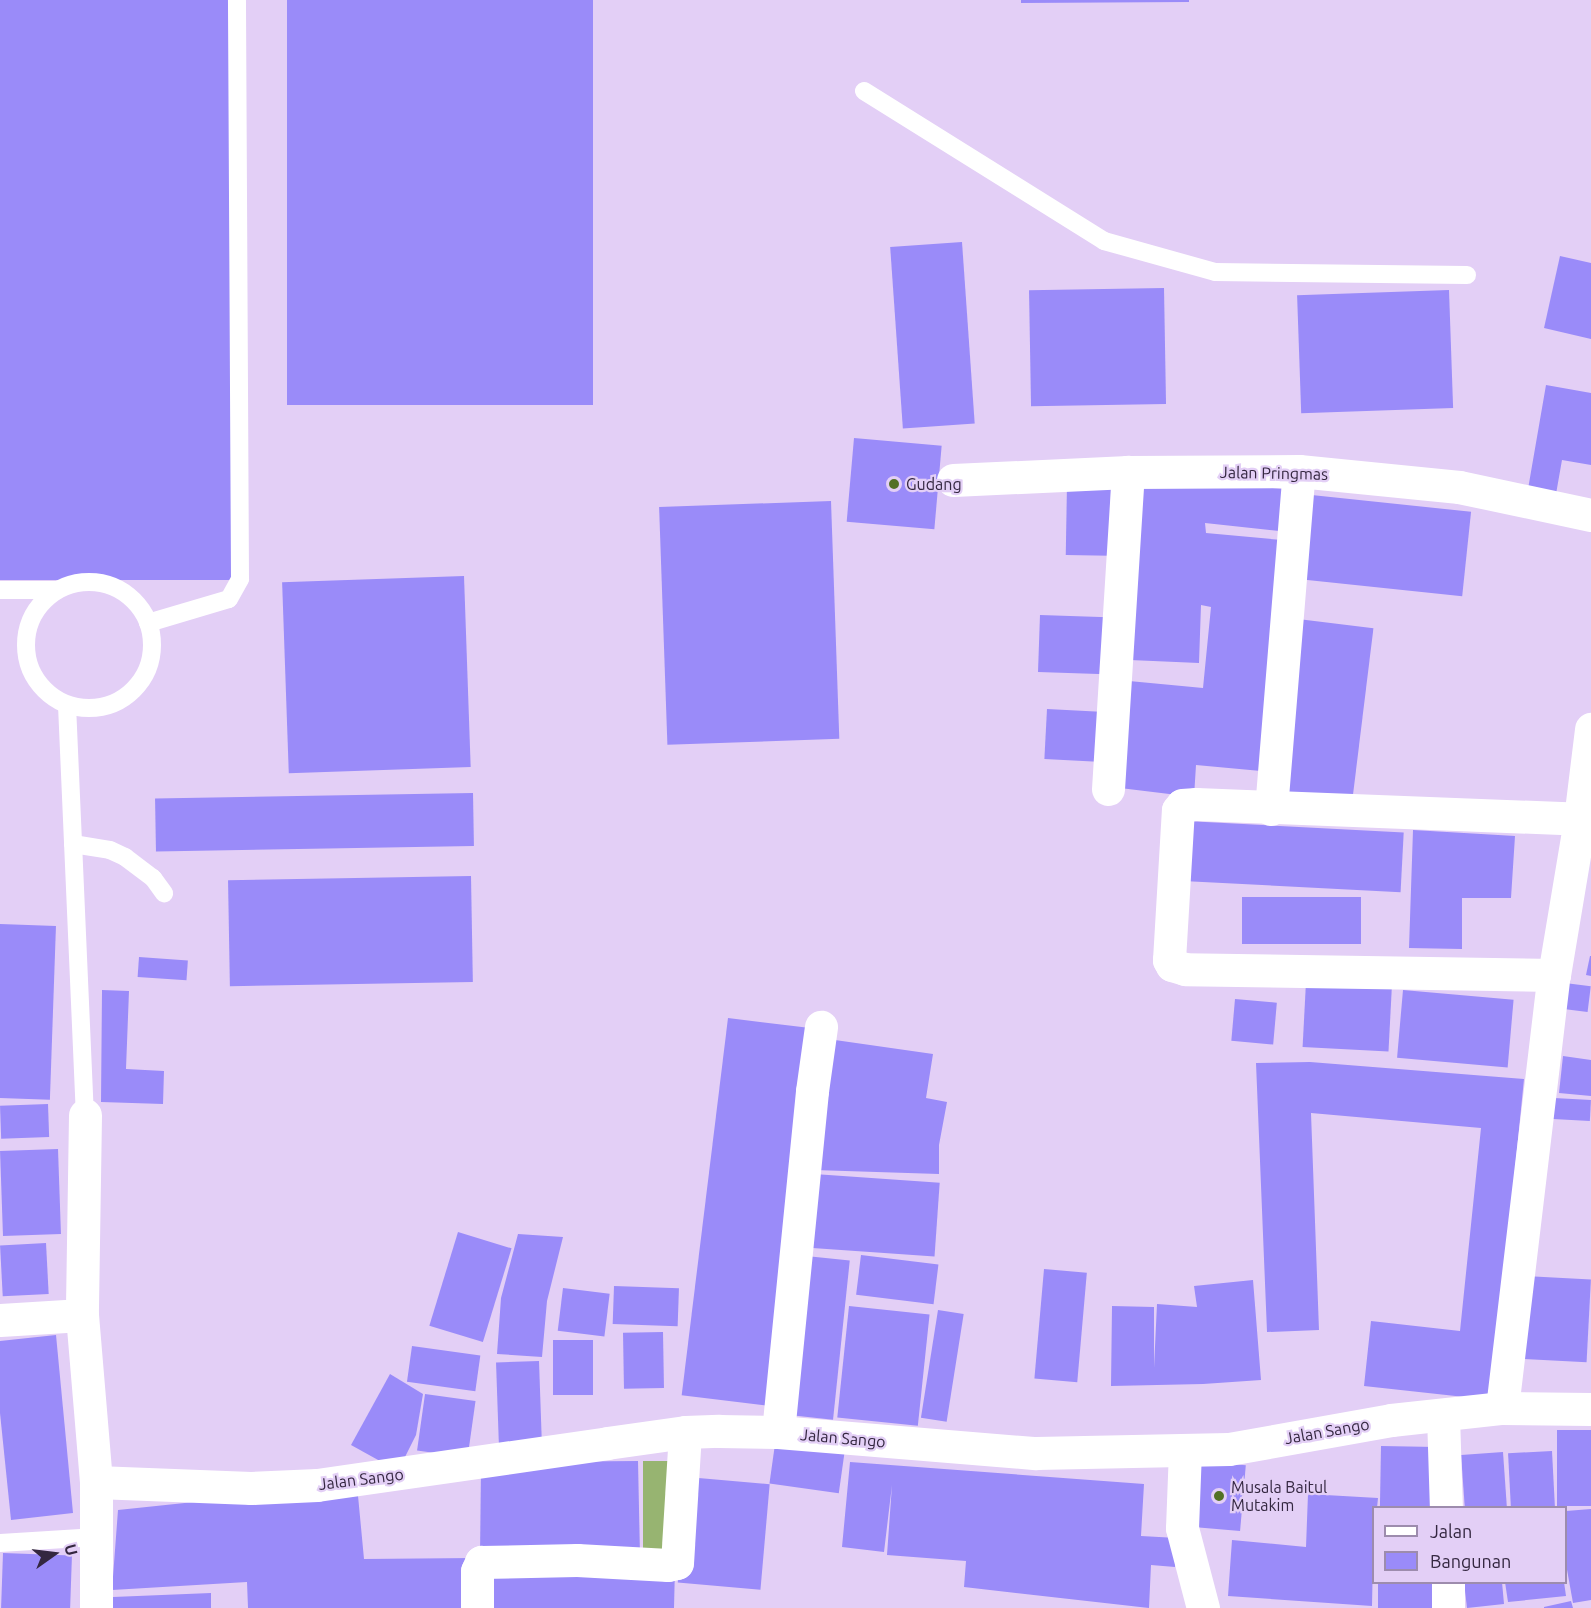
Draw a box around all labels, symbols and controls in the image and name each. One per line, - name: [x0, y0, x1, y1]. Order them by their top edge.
- street label: Jalan Pringmas: [1220, 462, 1328, 484]
- place label: Gudang: [906, 474, 962, 494]
- marker: Gudang: [887, 477, 901, 491]
- street label: Jalan Sango: [1283, 1414, 1371, 1448]
- street label: Jalan Sango: [799, 1425, 887, 1451]
- street label: Jalan Sango: [317, 1464, 405, 1494]
- place label: Musala Baitul Mutakim: [1231, 1477, 1327, 1515]
- marker: Musala Baitul Mutakim: [1212, 1489, 1226, 1503]
- legend: [1372, 1506, 1567, 1584]
- text: Jalan: [1430, 1521, 1472, 1541]
- north arrow: [24, 1524, 84, 1584]
- text: U: [61, 1542, 82, 1557]
- text: Bangunan: [1430, 1551, 1511, 1571]

